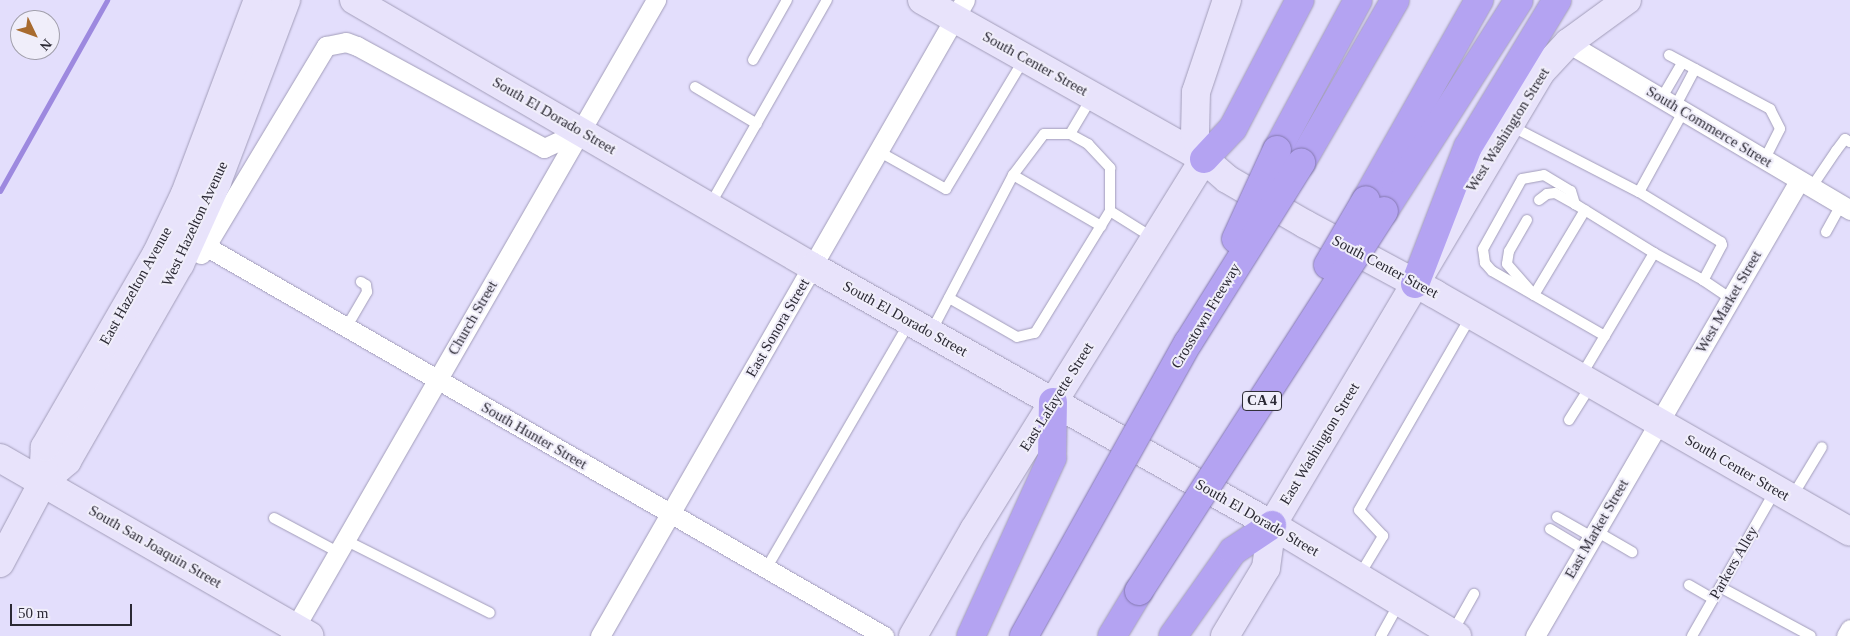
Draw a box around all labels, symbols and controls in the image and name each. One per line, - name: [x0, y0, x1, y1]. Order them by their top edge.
- north arrow: [10, 10, 60, 60]
- street label: South Center Street: [979, 28, 1091, 100]
- text: N: [37, 36, 55, 53]
- street label: West Washington Street: [1462, 64, 1554, 196]
- street label: South El Dorado Street: [489, 73, 619, 159]
- street label: South Commerce Street: [1643, 82, 1775, 172]
- street label: West Hazelton Avenue: [158, 158, 232, 290]
- street label: East Hazelton Avenue: [96, 223, 176, 349]
- street label: South Center Street: [1329, 231, 1441, 303]
- street label: West Market Street: [1692, 248, 1766, 356]
- street label: Crosstown Freeway: [1167, 260, 1245, 372]
- street label: East Sonora Street: [743, 276, 813, 380]
- street label: South El Dorado Street: [840, 277, 970, 361]
- street label: Church Street: [444, 278, 502, 358]
- street label: East Lafayette Street: [1016, 339, 1098, 455]
- street label: East Washington Street: [1276, 380, 1364, 508]
- road number: CA 4: [1241, 390, 1283, 412]
- street label: South Hunter Street: [478, 398, 590, 474]
- street label: South Center Street: [1682, 431, 1792, 505]
- street label: South El Dorado Street: [1192, 475, 1322, 561]
- street label: East Market Street: [1561, 476, 1633, 582]
- street label: South San Joaquin Street: [85, 502, 225, 592]
- street label: Parkers Alley: [1706, 523, 1762, 603]
- scale bar: [12, 594, 135, 626]
- text: 50 m: [18, 605, 48, 621]

